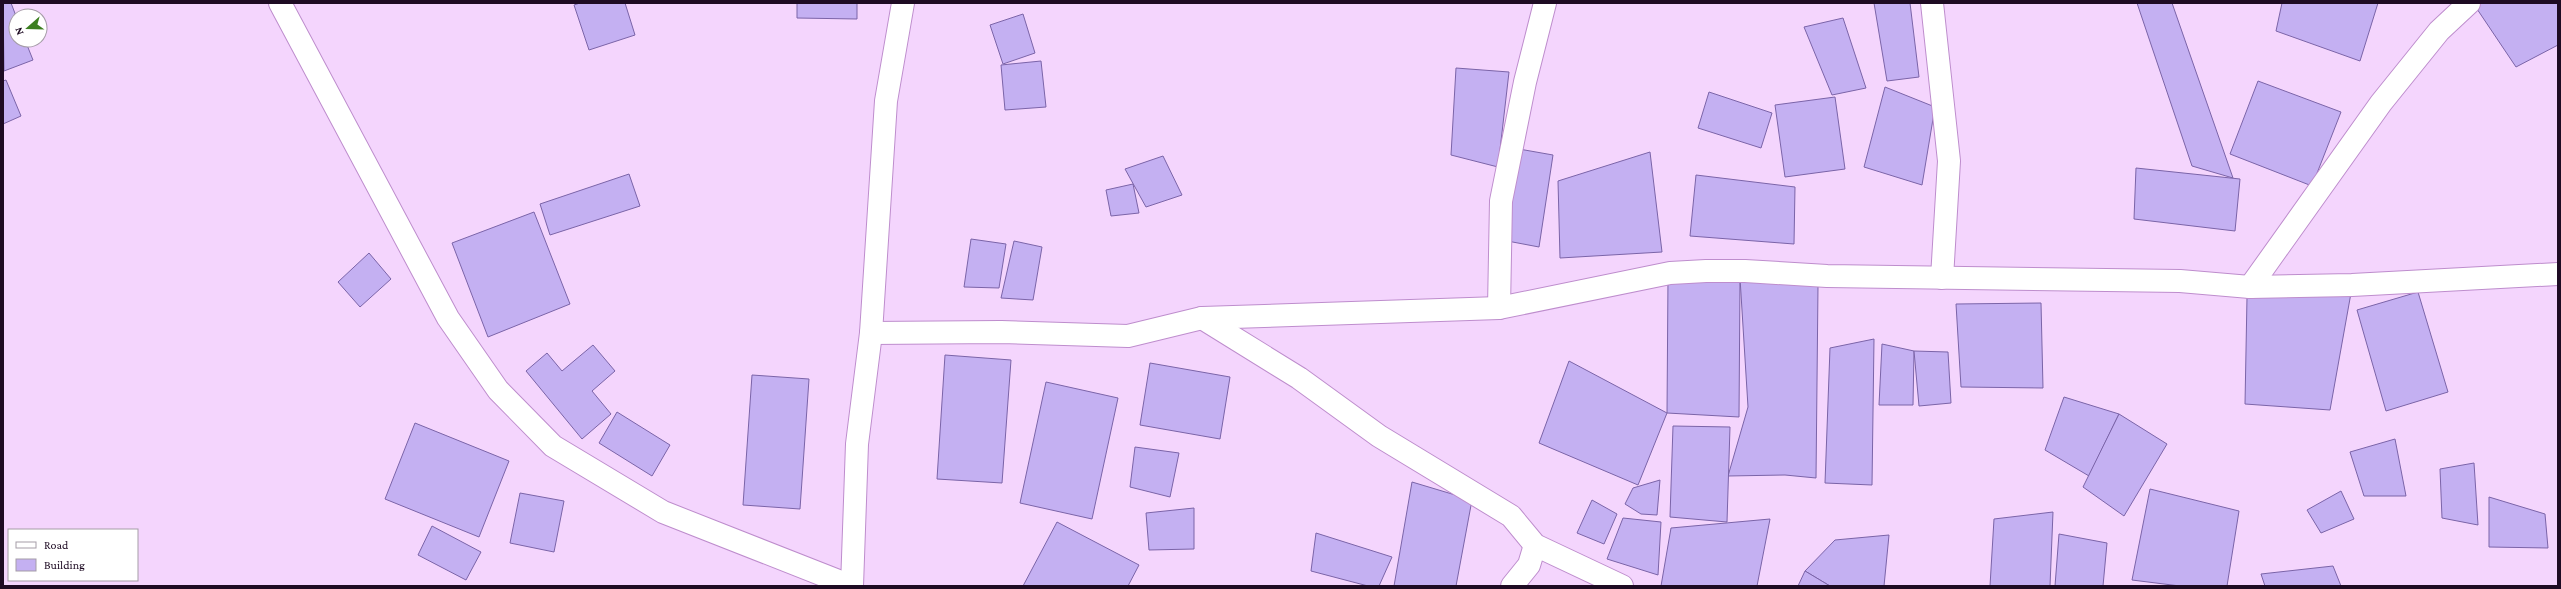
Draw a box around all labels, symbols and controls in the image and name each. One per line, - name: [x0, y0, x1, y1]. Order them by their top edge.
- north arrow: [8, 8, 48, 48]
- text: N: [12, 25, 26, 37]
- legend: [8, 529, 138, 581]
- text: Road: [44, 538, 69, 552]
- text: Building: [44, 558, 85, 572]

